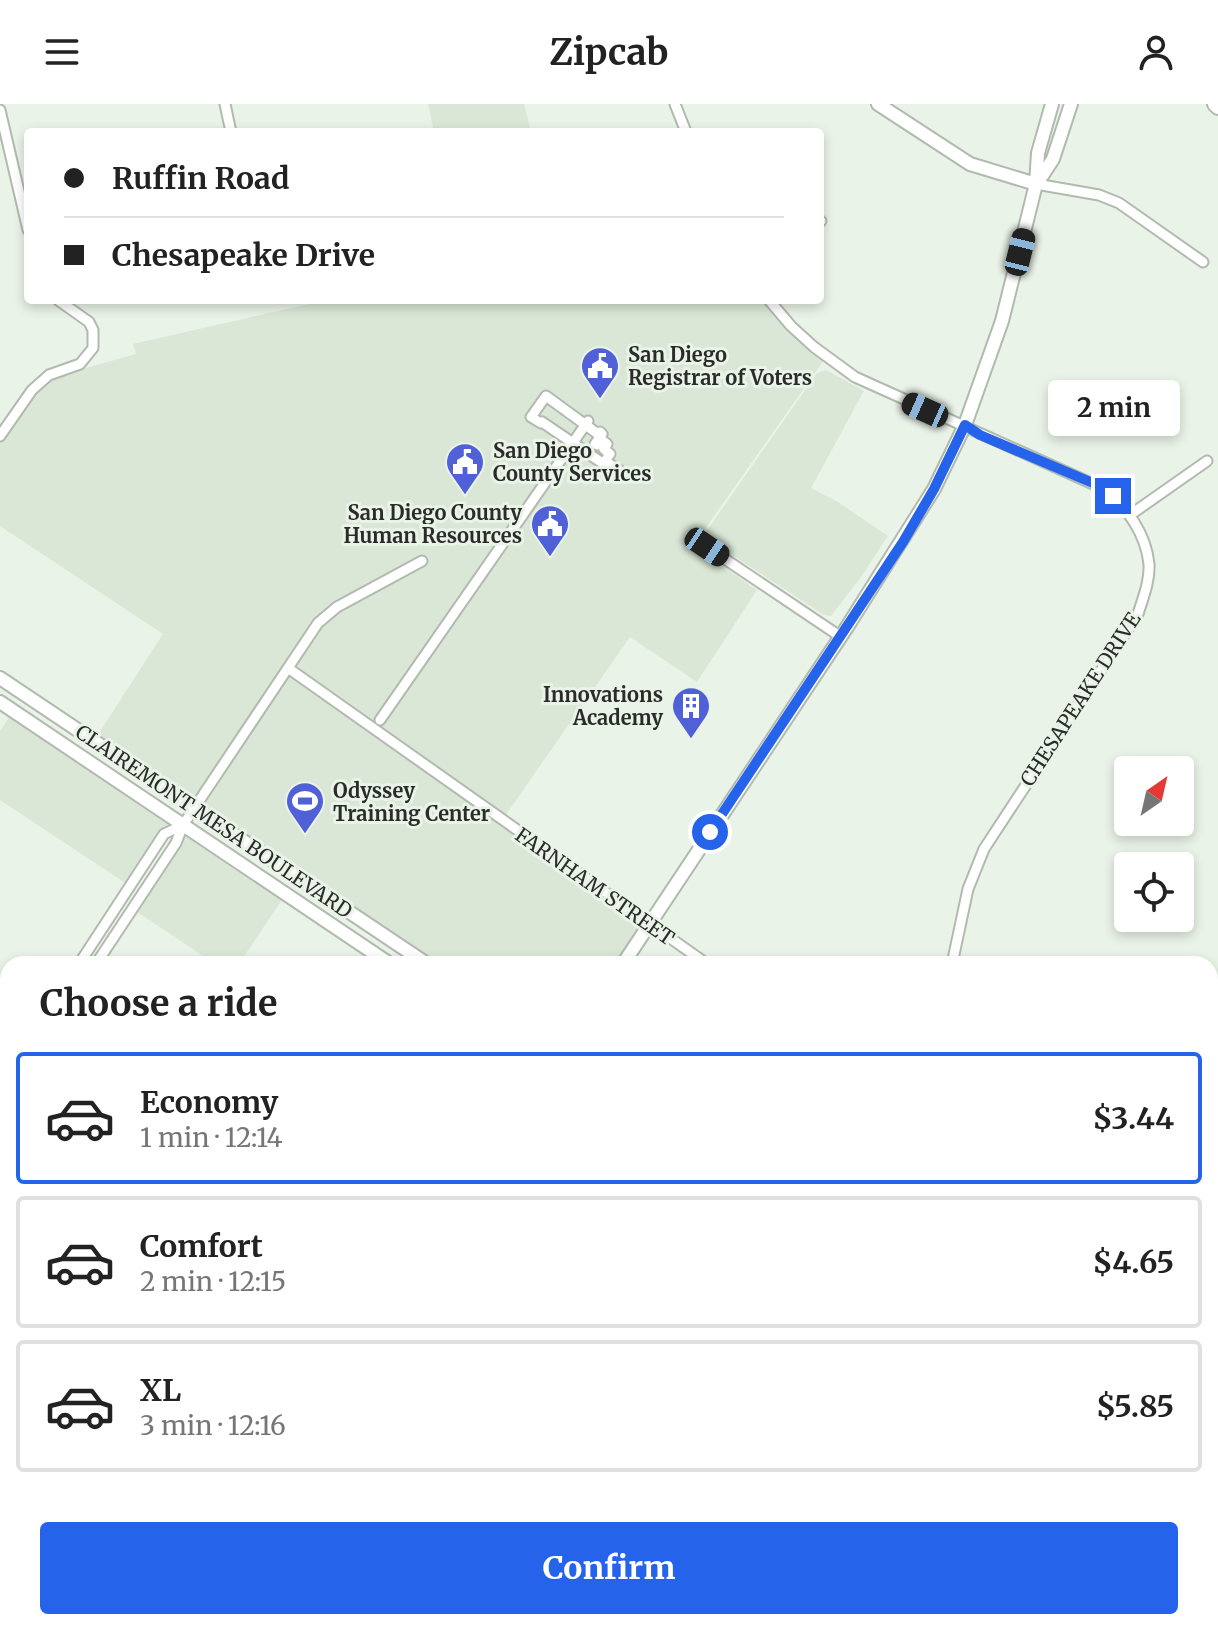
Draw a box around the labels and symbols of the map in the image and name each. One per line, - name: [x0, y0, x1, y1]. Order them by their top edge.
- car: [1003, 226, 1037, 278]
- place label: San Diego Registrar of Voters: [628, 342, 812, 390]
- public building icon: San Diego Registrar of Voters: [579, 345, 621, 400]
- callout: 2 min: [1047, 380, 1179, 436]
- car: [898, 389, 952, 431]
- place label: San Diego County Services: [493, 438, 652, 486]
- public building icon: San Diego County Services: [444, 441, 486, 496]
- route end: [1095, 478, 1131, 514]
- place label: San Diego County Human Resources: [343, 500, 522, 548]
- public building icon: San Diego County Human Resources: [529, 503, 571, 558]
- car: [680, 524, 734, 570]
- street label: CHESAPEAKE DRIVE: [1014, 607, 1146, 791]
- place label: Innovations Academy: [543, 682, 663, 730]
- building icon: Innovations Academy: [670, 685, 712, 740]
- street label: CLAIREMONT MESA BOULEVARD: [71, 719, 357, 923]
- north arrow: [1114, 756, 1194, 836]
- place label: Odyssey Training Center: [333, 778, 490, 826]
- sports icon: Odyssey Training Center: [284, 780, 326, 835]
- route start: [692, 814, 728, 850]
- street label: FARNHAM STREET: [511, 822, 679, 950]

